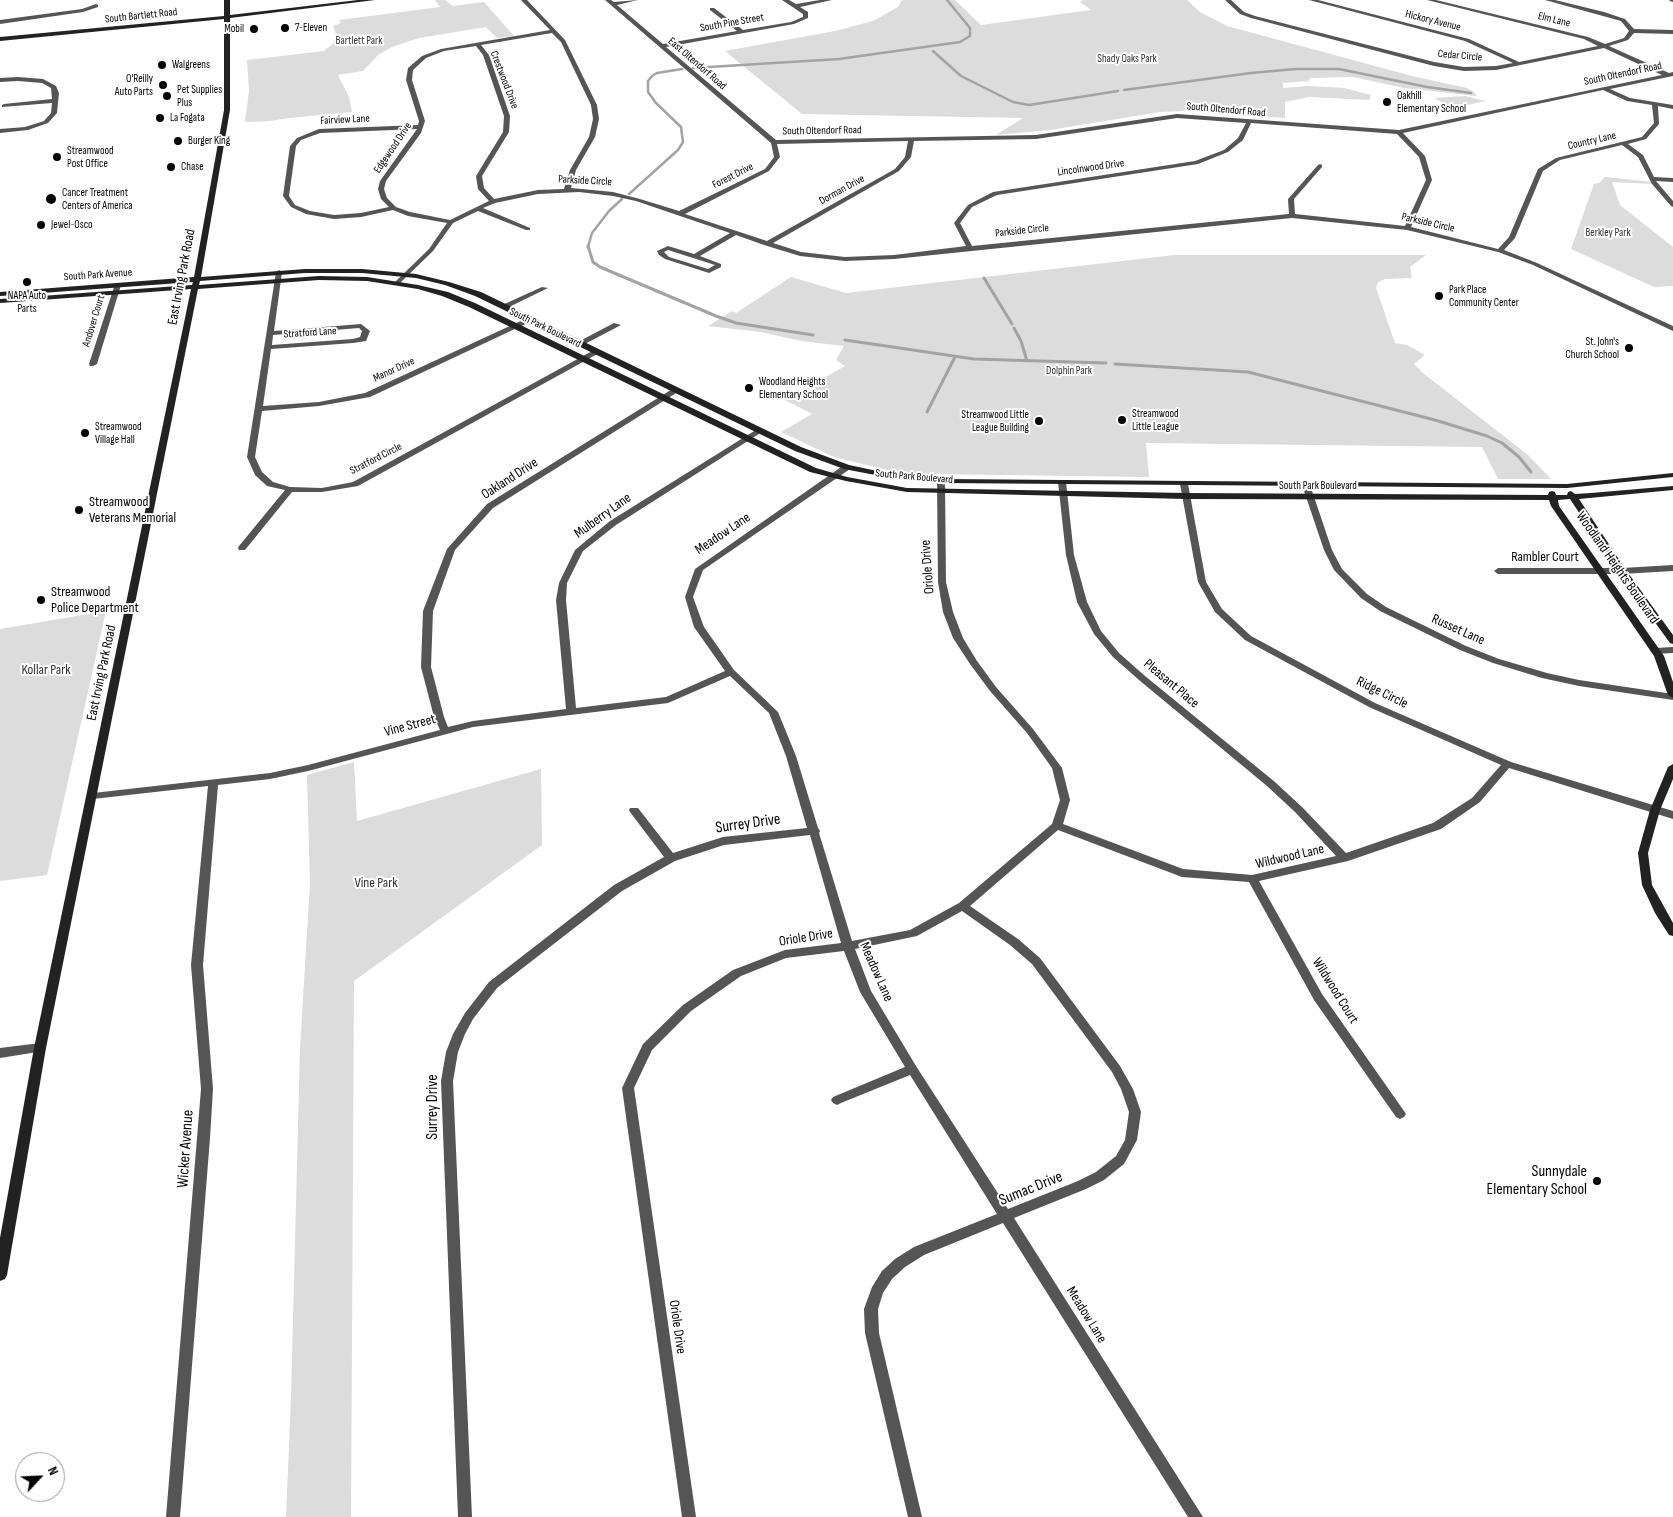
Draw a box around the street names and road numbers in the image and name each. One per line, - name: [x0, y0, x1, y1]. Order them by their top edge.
- street label: South Bartlett Road: [104, 6, 178, 26]
- street label: Hickory Avenue: [1404, 8, 1462, 34]
- street label: Elm Lane: [1536, 10, 1572, 30]
- street label: South Pine Street: [699, 11, 765, 35]
- street label: East Oltendorf Road: [665, 35, 729, 93]
- street label: Cedar Circle: [1437, 47, 1483, 65]
- street label: Crestwood Drive: [487, 49, 521, 111]
- street label: South Oltendorf Road: [1583, 59, 1663, 89]
- street label: South Oltendorf Road: [1186, 100, 1266, 120]
- street label: Fairview Lane: [320, 112, 370, 128]
- street label: Edgewood Drive: [371, 120, 415, 176]
- street label: South Oltendorf Road: [782, 124, 862, 138]
- street label: Country Lane: [1567, 129, 1617, 153]
- street label: Lincolnwood Drive: [1057, 157, 1125, 179]
- street label: Forest Drive: [710, 160, 756, 192]
- street label: Dorman Drive: [817, 172, 867, 208]
- street label: Parkside Circle: [558, 173, 612, 189]
- street label: Parkside Circle: [1400, 211, 1456, 235]
- street label: Parkside Circle: [994, 222, 1050, 240]
- street label: East Irving Park Road: [164, 228, 200, 326]
- street label: South Park Avenue: [63, 266, 133, 284]
- street label: Andover Court: [80, 294, 108, 348]
- street label: South Park Boulevard: [507, 305, 583, 351]
- street label: Stratford Lane: [283, 325, 337, 341]
- street label: Manor Drive: [371, 355, 417, 385]
- street label: Stratford Circle: [348, 440, 404, 478]
- street label: Oakland Drive: [479, 455, 541, 503]
- street label: South Park Boulevard: [875, 467, 953, 487]
- street label: South Park Boulevard: [1279, 479, 1357, 493]
- street label: Mulberry Lane: [571, 490, 635, 542]
- street label: Meadow Lane: [692, 509, 754, 559]
- street label: Woodland Heights Boulevard: [1572, 509, 1662, 627]
- street label: Oriole Drive: [918, 539, 938, 595]
- street label: Rambler Court: [1511, 549, 1579, 565]
- street label: Russet Lane: [1429, 611, 1487, 649]
- street label: East Irving Park Road: [84, 624, 120, 722]
- street label: Pleasant Place: [1140, 656, 1202, 712]
- street label: Ridge Circle: [1353, 673, 1411, 713]
- street label: Vine Street: [383, 711, 437, 741]
- street label: Surrey Drive: [714, 810, 782, 838]
- street label: Wildwood Lane: [1254, 841, 1326, 873]
- street label: Oriole Drive: [778, 925, 834, 951]
- street label: Meadow Lane: [855, 940, 897, 1004]
- street label: Wildwood Court: [1308, 955, 1362, 1027]
- street label: Surrey Drive: [423, 1074, 443, 1140]
- street label: Wicker Avenue: [174, 1109, 198, 1189]
- street label: Sumac Drive: [996, 1168, 1066, 1210]
- street label: Meadow Lane: [1062, 1284, 1110, 1346]
- street label: Oriole Drive: [665, 1299, 689, 1355]

